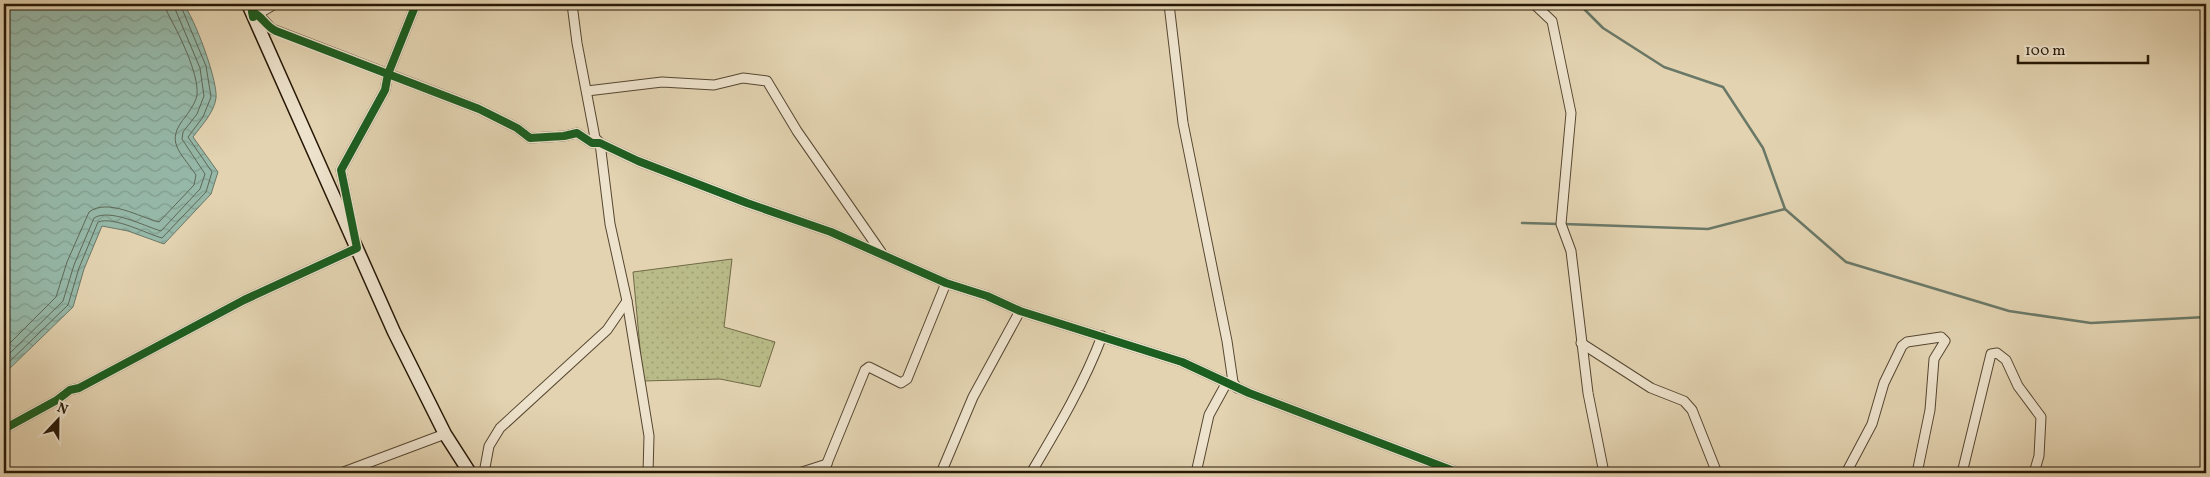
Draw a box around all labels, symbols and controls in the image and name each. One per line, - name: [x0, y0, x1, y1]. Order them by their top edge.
- scale bar: [2018, 32, 2148, 64]
- text: 100 m: [2025, 41, 2065, 62]
- north arrow: [32, 394, 82, 444]
- text: N: [54, 399, 71, 420]

